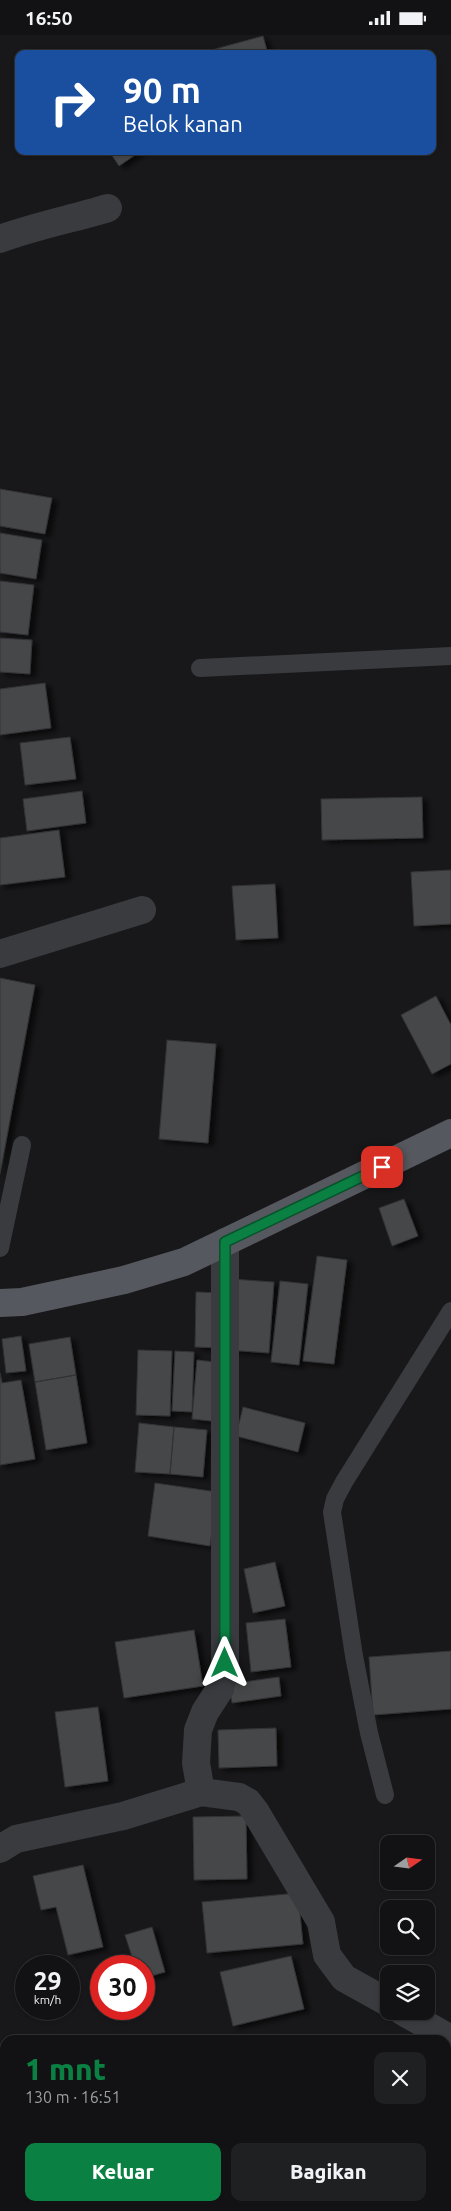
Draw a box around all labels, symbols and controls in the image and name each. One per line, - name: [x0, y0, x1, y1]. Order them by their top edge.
- text: 16:50: [25, 7, 73, 29]
- icon: right: [40, 70, 105, 135]
- text: 90 m: [123, 70, 201, 110]
- text: Belok kanan: [123, 111, 243, 136]
- pin: [361, 1146, 403, 1188]
- icon: arrive: [368, 1153, 396, 1181]
- position arrow: [198, 1636, 250, 1688]
- north arrow: [380, 1835, 435, 1890]
- map controls: [380, 1835, 435, 2020]
- button: search: [380, 1900, 435, 1955]
- speed limit sign: 30: [90, 1955, 155, 2020]
- button: layers: [380, 1965, 435, 2020]
- text: 29: [33, 1967, 62, 1995]
- text: km/h: [34, 1993, 61, 2006]
- text: 1 mnt: [25, 2052, 106, 2086]
- button: close: [374, 2052, 426, 2104]
- text: 130 m · 16:51: [25, 2088, 121, 2106]
- button: Keluar: [25, 2143, 221, 2201]
- button: Bagikan: [231, 2143, 426, 2201]

